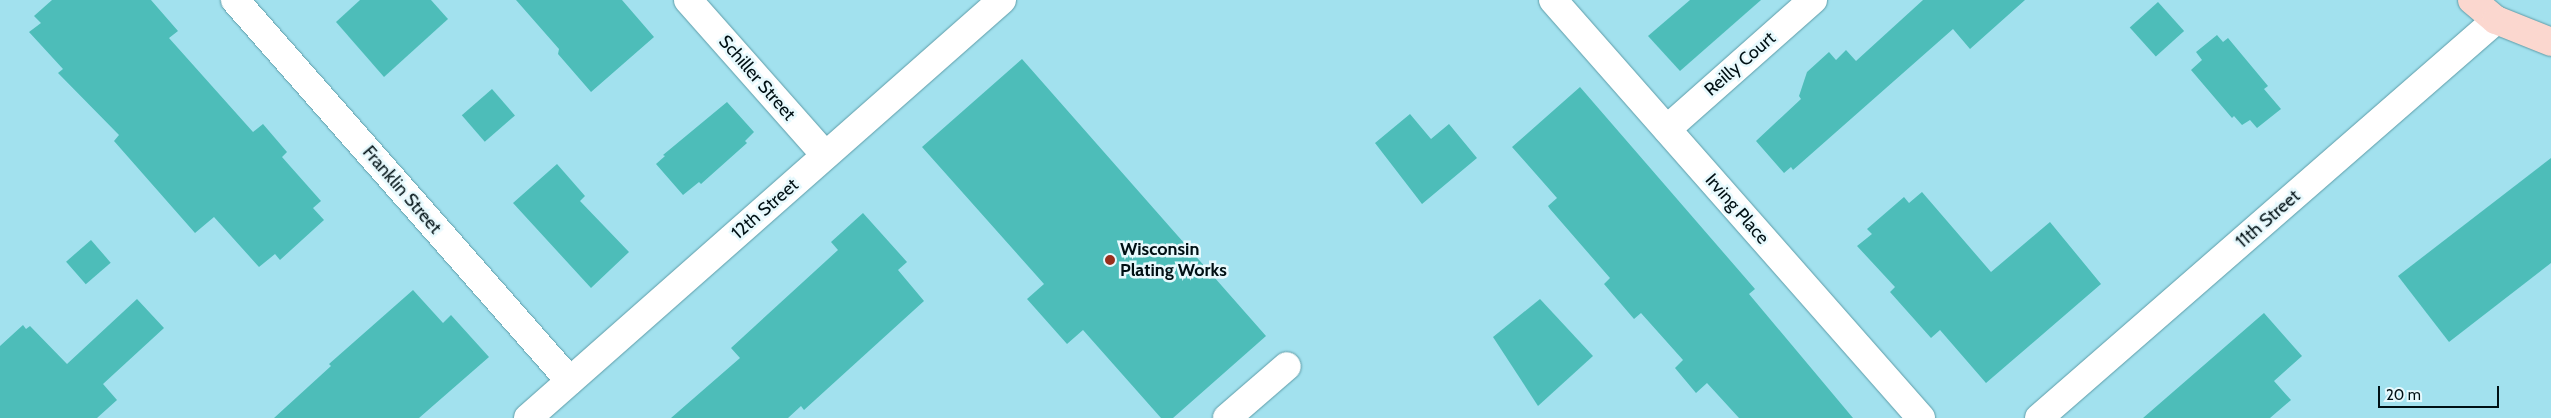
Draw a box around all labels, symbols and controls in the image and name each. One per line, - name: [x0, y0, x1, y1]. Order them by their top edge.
- street label: Reilly Court: [1700, 27, 1780, 101]
- street label: Schiller Street: [714, 31, 800, 125]
- street label: Franklin Street: [358, 142, 446, 238]
- street label: Irving Place: [1701, 169, 1773, 249]
- street label: 12th Street: [727, 174, 803, 244]
- street label: 11th Street: [2232, 185, 2304, 253]
- place label: Wisconsin Plating Works: [1120, 239, 1227, 282]
- marker: Wisconsin Plating Works: [1104, 254, 1116, 266]
- scale bar: [2381, 376, 2502, 408]
- text: 20 m: [2386, 386, 2421, 404]

